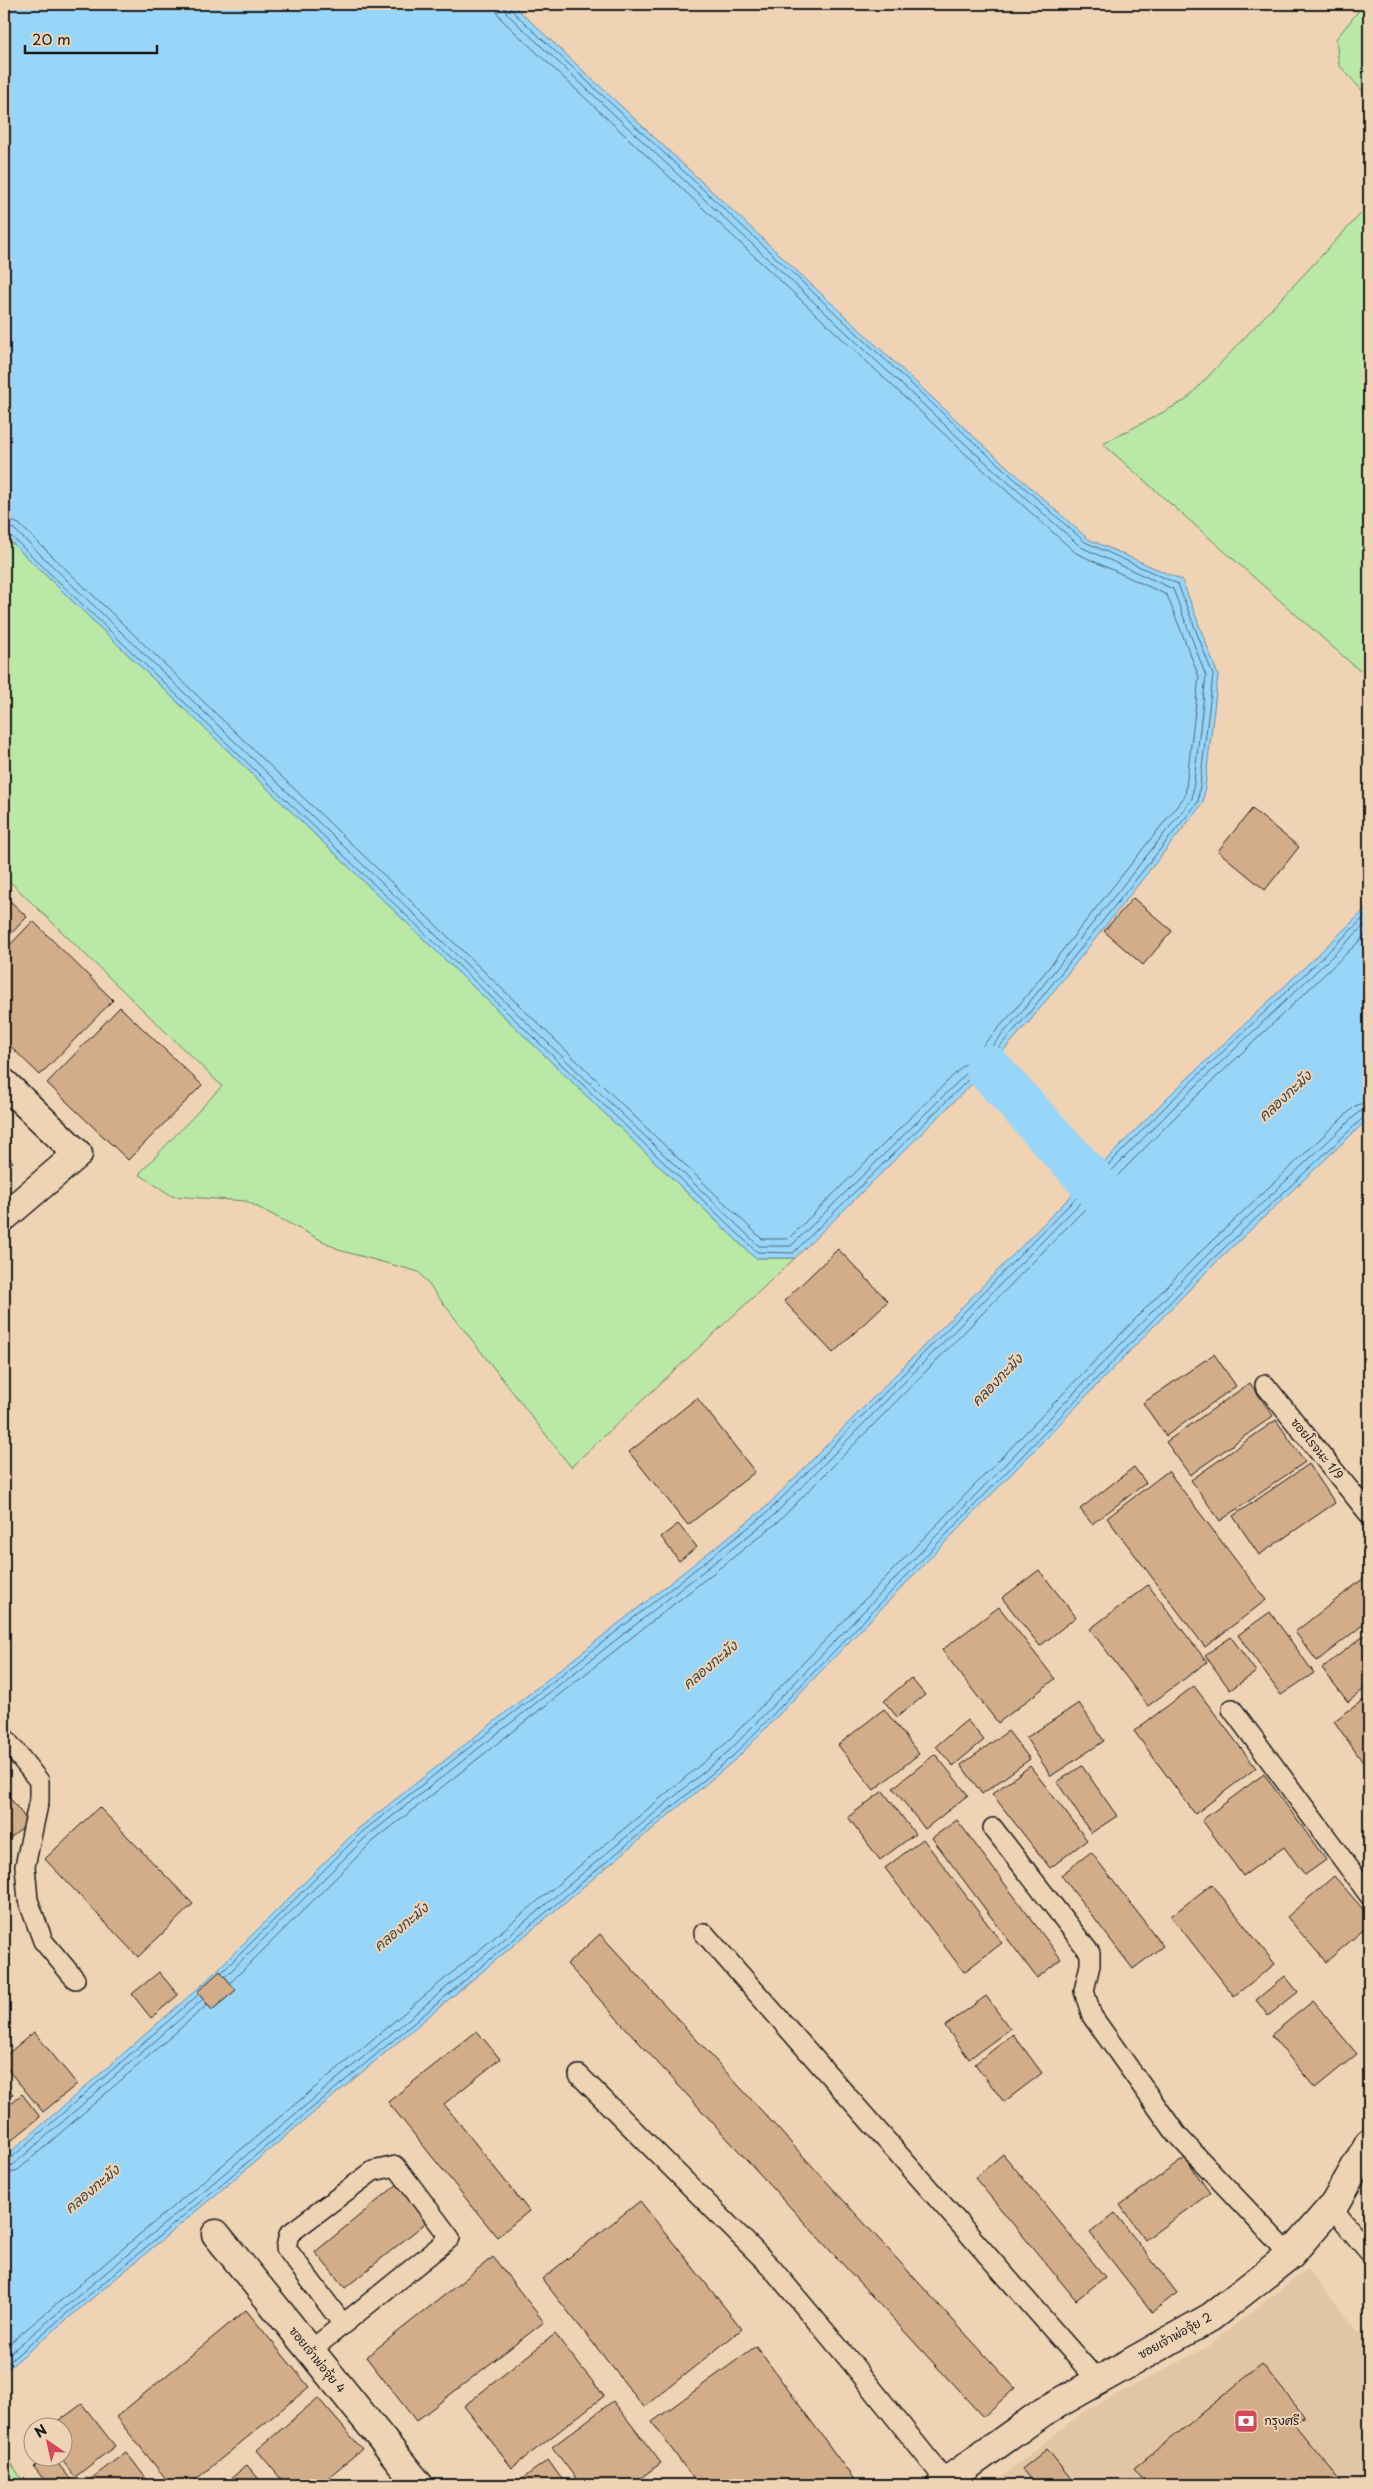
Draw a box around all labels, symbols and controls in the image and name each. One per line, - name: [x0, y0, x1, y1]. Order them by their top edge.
- scale bar: [25, 22, 158, 54]
- text: 20 m: [32, 27, 71, 50]
- water label: คลองกะมัง: [1253, 1065, 1316, 1126]
- water label: คลองกะมัง: [966, 1348, 1028, 1411]
- street label: ซอยโรจนะ 1/9: [1287, 1414, 1348, 1483]
- water label: คลองกะมัง: [678, 1635, 742, 1694]
- water label: คลองกะมัง: [369, 1897, 433, 1956]
- water label: คลองกะมัง: [60, 2159, 124, 2218]
- street label: ซอยเจ้าพ่อจุ้ย 2: [1134, 2307, 1215, 2364]
- street label: ซอยเจ้าพ่อจุ้ย 4: [285, 2322, 350, 2397]
- bank icon: กรุงศรี: [1233, 2408, 1259, 2434]
- place label: กรุงศรี: [1264, 2411, 1300, 2430]
- north arrow: [22, 2416, 72, 2466]
- text: N: [30, 2419, 51, 2443]

